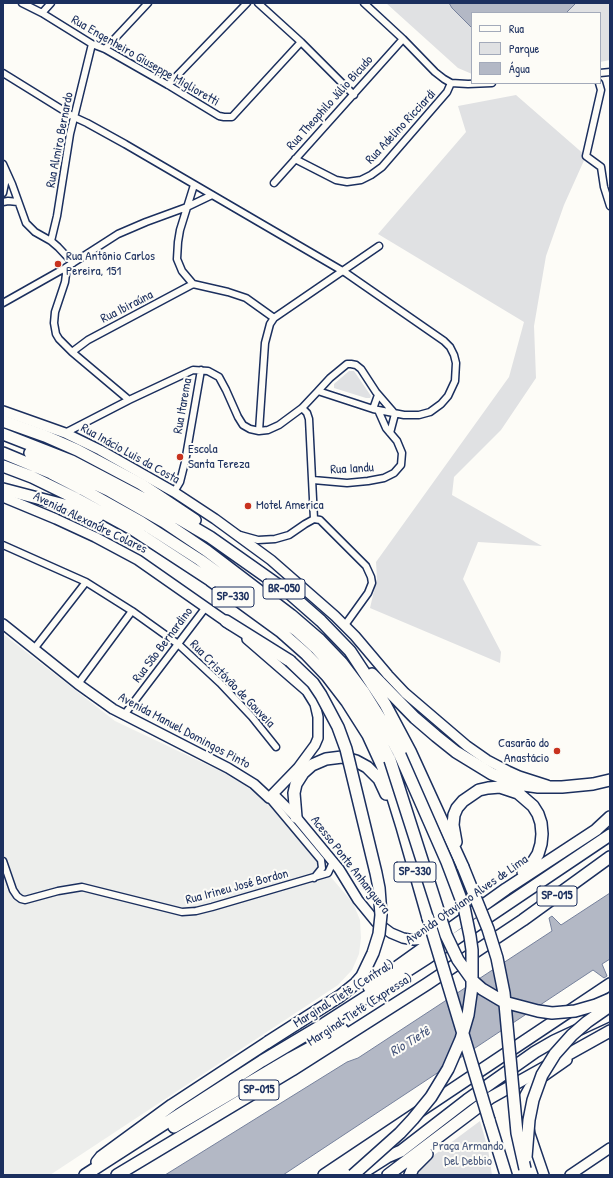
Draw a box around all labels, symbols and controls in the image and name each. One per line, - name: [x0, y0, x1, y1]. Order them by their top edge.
- street label: Rua Engenheiro Giuseppe Miglioretti: [68, 12, 222, 110]
- legend: [471, 12, 601, 84]
- text: Rua: [509, 20, 524, 37]
- text: Parque: [509, 40, 539, 57]
- street label: Rua Theophilo Júlio Bicudo: [284, 53, 376, 153]
- text: Água: [509, 60, 530, 77]
- street label: Rua Adelino Ricciardi: [363, 87, 439, 167]
- street label: Rua Almiro Bernardo: [43, 91, 77, 189]
- place label: Rua Antônio Carlos Pereira, 151: [66, 249, 155, 280]
- marker: Rua Antônio Carlos Pereira, 151: [53, 259, 63, 269]
- street label: Rua Ibiraúna: [98, 287, 156, 327]
- street label: Rua Itarema: [170, 377, 196, 435]
- street label: Rua Inácio Luis da Costa: [78, 420, 182, 488]
- place label: Escola Santa Tereza: [188, 442, 250, 473]
- marker: Escola Santa Tereza: [175, 452, 185, 462]
- street label: Rua Iandu: [330, 460, 374, 478]
- street label: Avenida Alexandre Colares: [31, 489, 149, 557]
- place label: Motel America: [256, 498, 323, 514]
- marker: Motel America: [243, 501, 253, 511]
- road number: BR-050: [263, 579, 305, 599]
- road number: SP-330: [212, 587, 254, 607]
- street label: Rua São Bernardino: [130, 604, 196, 686]
- street label: Rua Cristóvão de Gouveia: [186, 637, 278, 731]
- street label: Avenida Manuel Domingos Pinto: [115, 690, 253, 772]
- place label: Casarão do Anastácio: [498, 736, 549, 767]
- marker: Casarão do Anastácio: [552, 746, 562, 756]
- street label: Acesso Ponte Anhanguera: [307, 813, 393, 917]
- street label: Avenida Otaviano Alves de Lima: [403, 852, 531, 948]
- road number: SP-330: [394, 862, 436, 882]
- street label: Rua Irineu José Bordon: [184, 866, 290, 908]
- road number: SP-015: [537, 886, 577, 906]
- street label: Marginal Tietê (Central): [291, 957, 397, 1031]
- street label: Marginal Tietê (Expressa): [304, 970, 416, 1050]
- water label: Rio Tietê: [387, 1023, 433, 1061]
- road number: SP-015: [239, 1080, 279, 1100]
- park label: Praça Armando Del Debbio: [433, 1139, 503, 1170]

